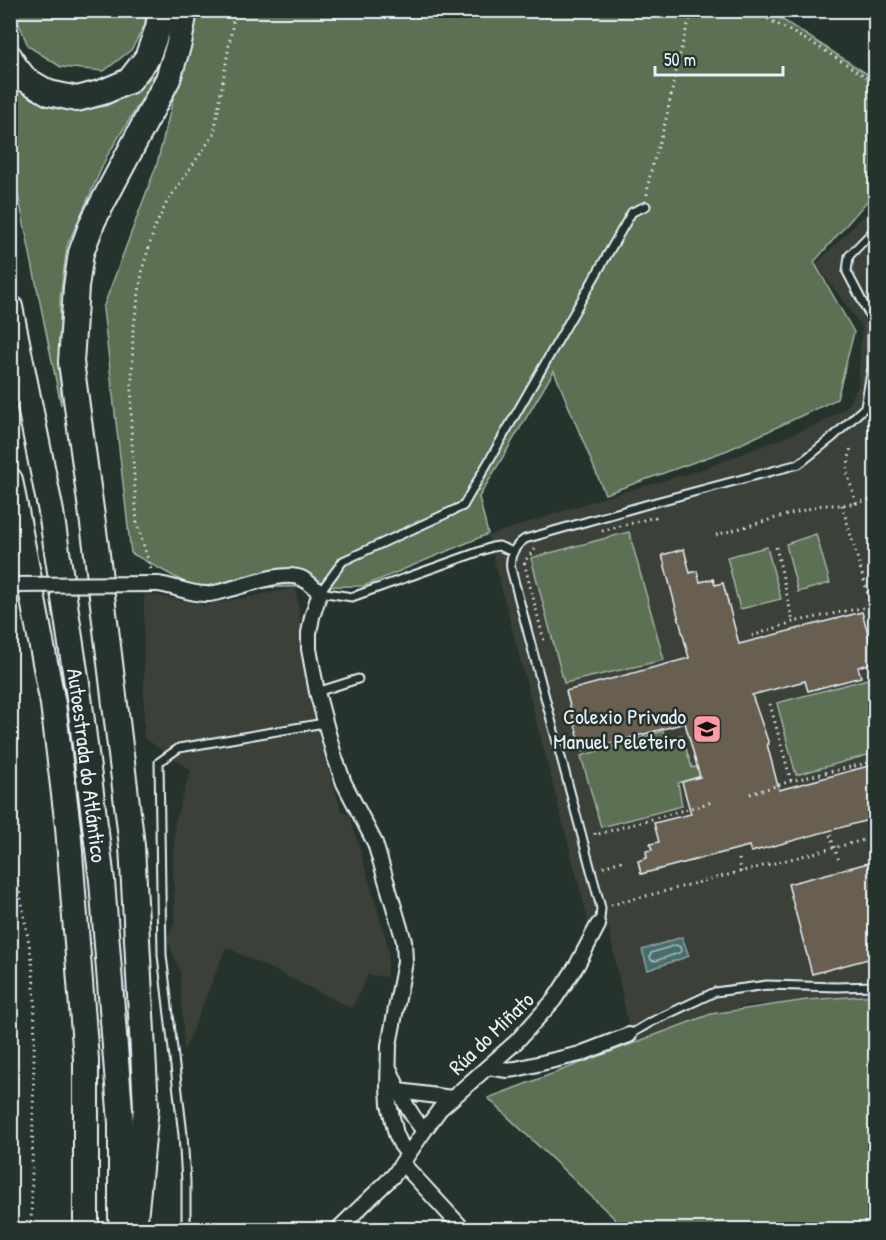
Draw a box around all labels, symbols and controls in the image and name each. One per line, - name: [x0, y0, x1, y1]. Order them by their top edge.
- scale bar: [655, 39, 782, 77]
- text: 50 m: [664, 47, 696, 72]
- street label: Autoestrada do Atlántico: [60, 666, 115, 864]
- place label: Colexio Privado Manuel Peleteiro: [553, 701, 686, 756]
- school or university icon: Colexio Privado Manuel Peleteiro: [691, 713, 723, 745]
- street label: Rúa do Miñato: [442, 985, 540, 1081]

